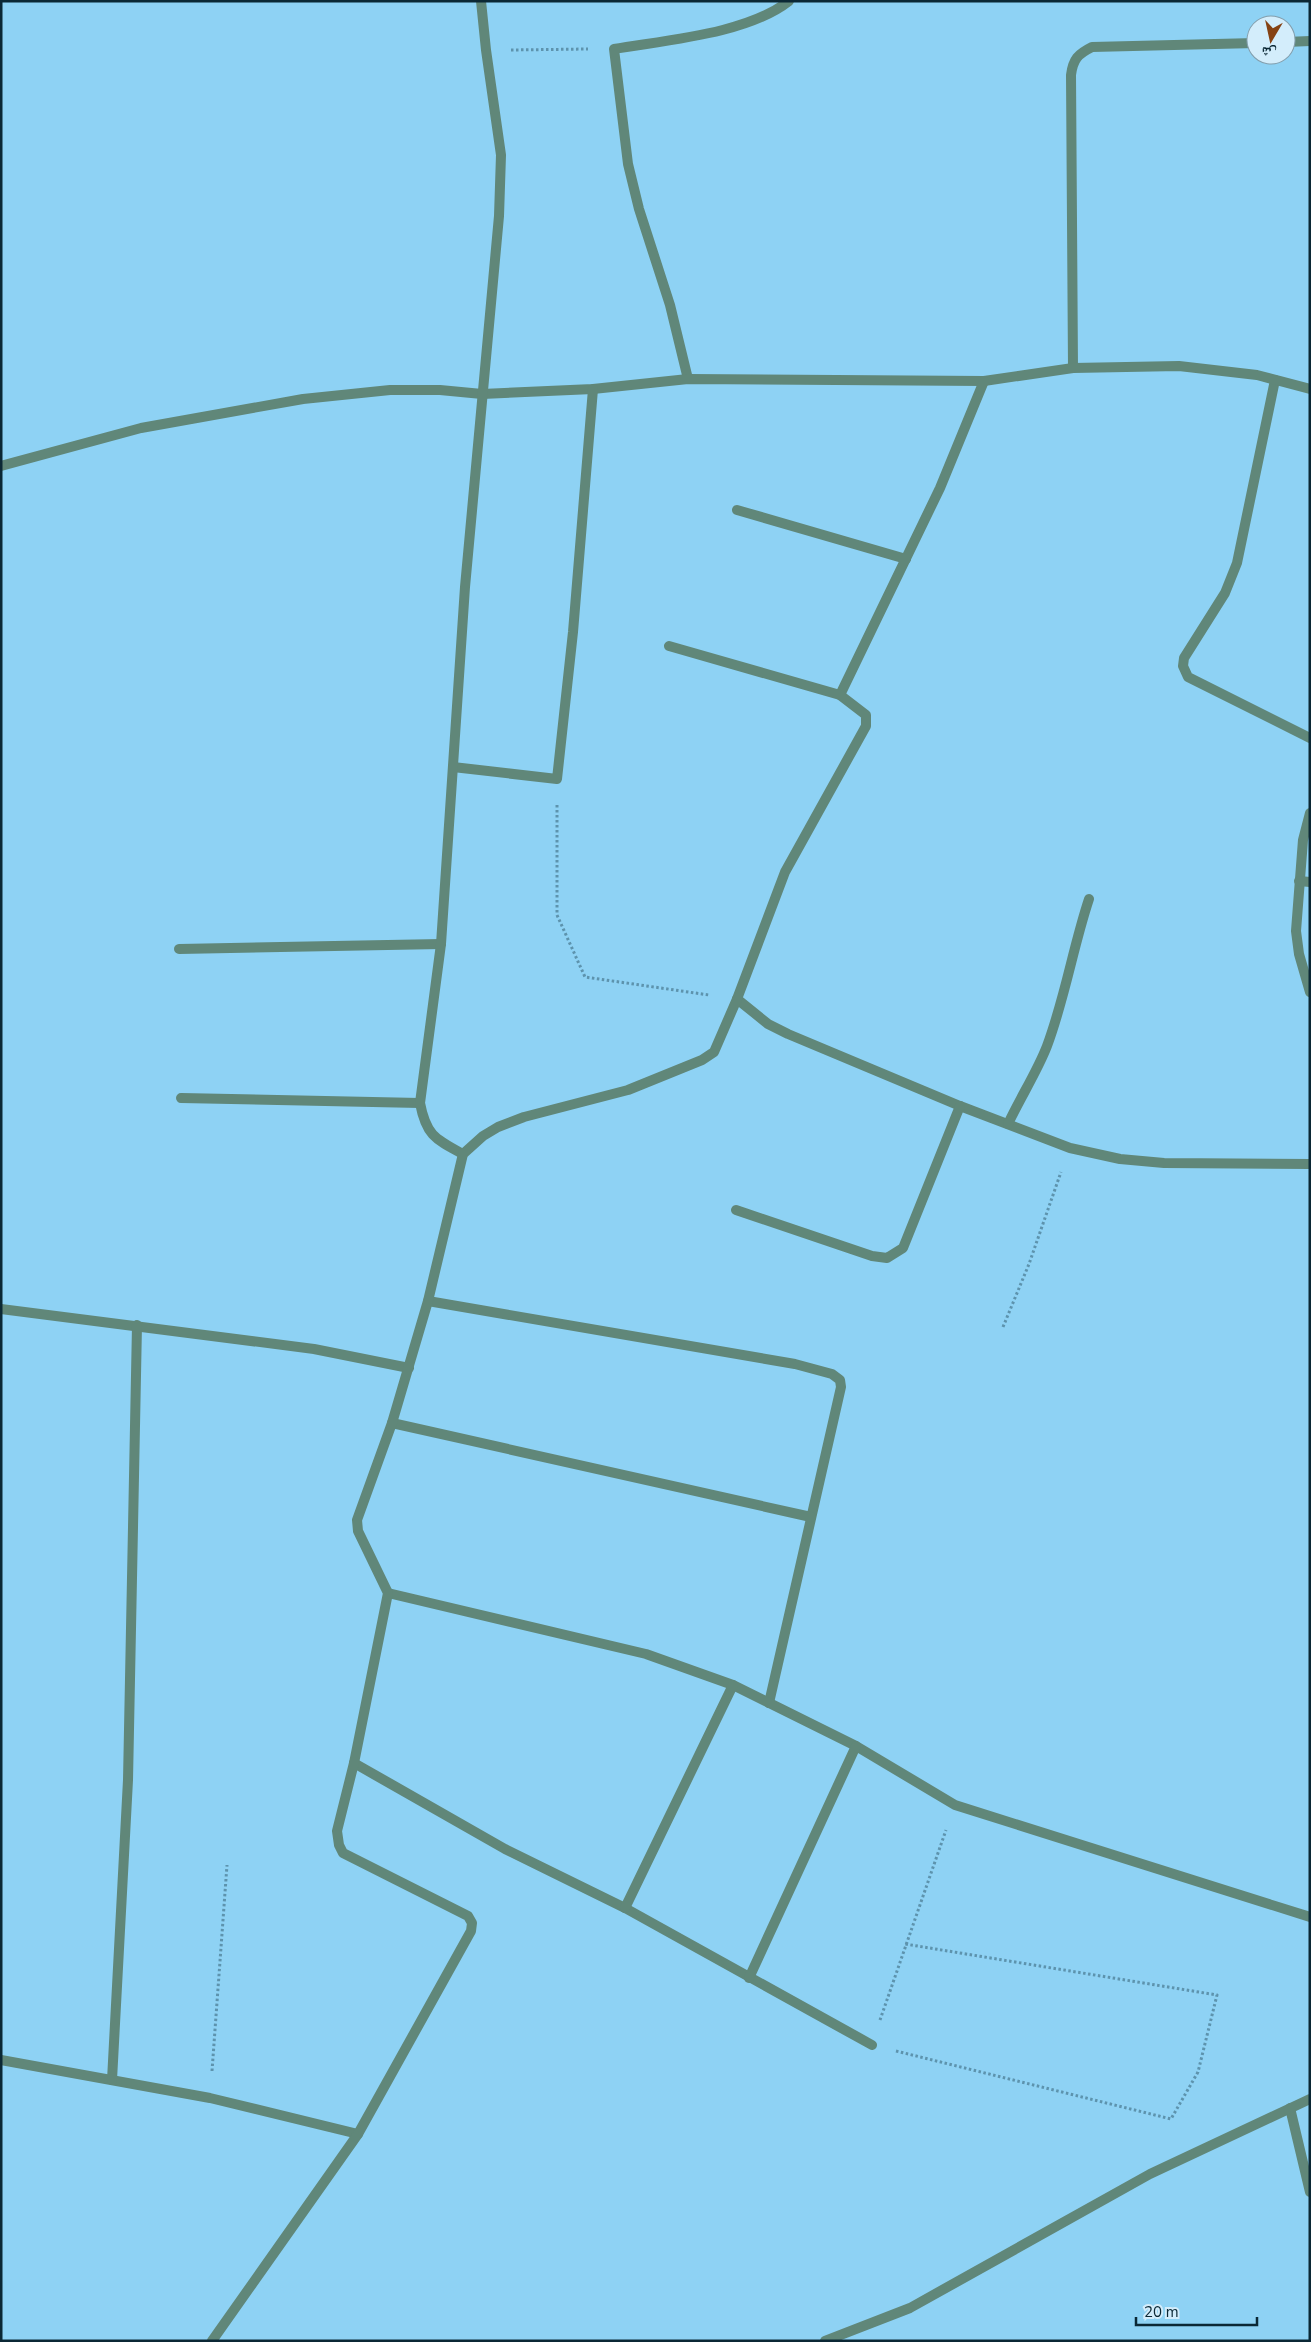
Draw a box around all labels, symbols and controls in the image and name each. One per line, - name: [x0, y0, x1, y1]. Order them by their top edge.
- north arrow: [1246, 15, 1296, 65]
- text: ش: [1260, 42, 1278, 63]
- scale bar: [1136, 2294, 1257, 2326]
- text: 20 m: [1144, 2302, 1179, 2322]

